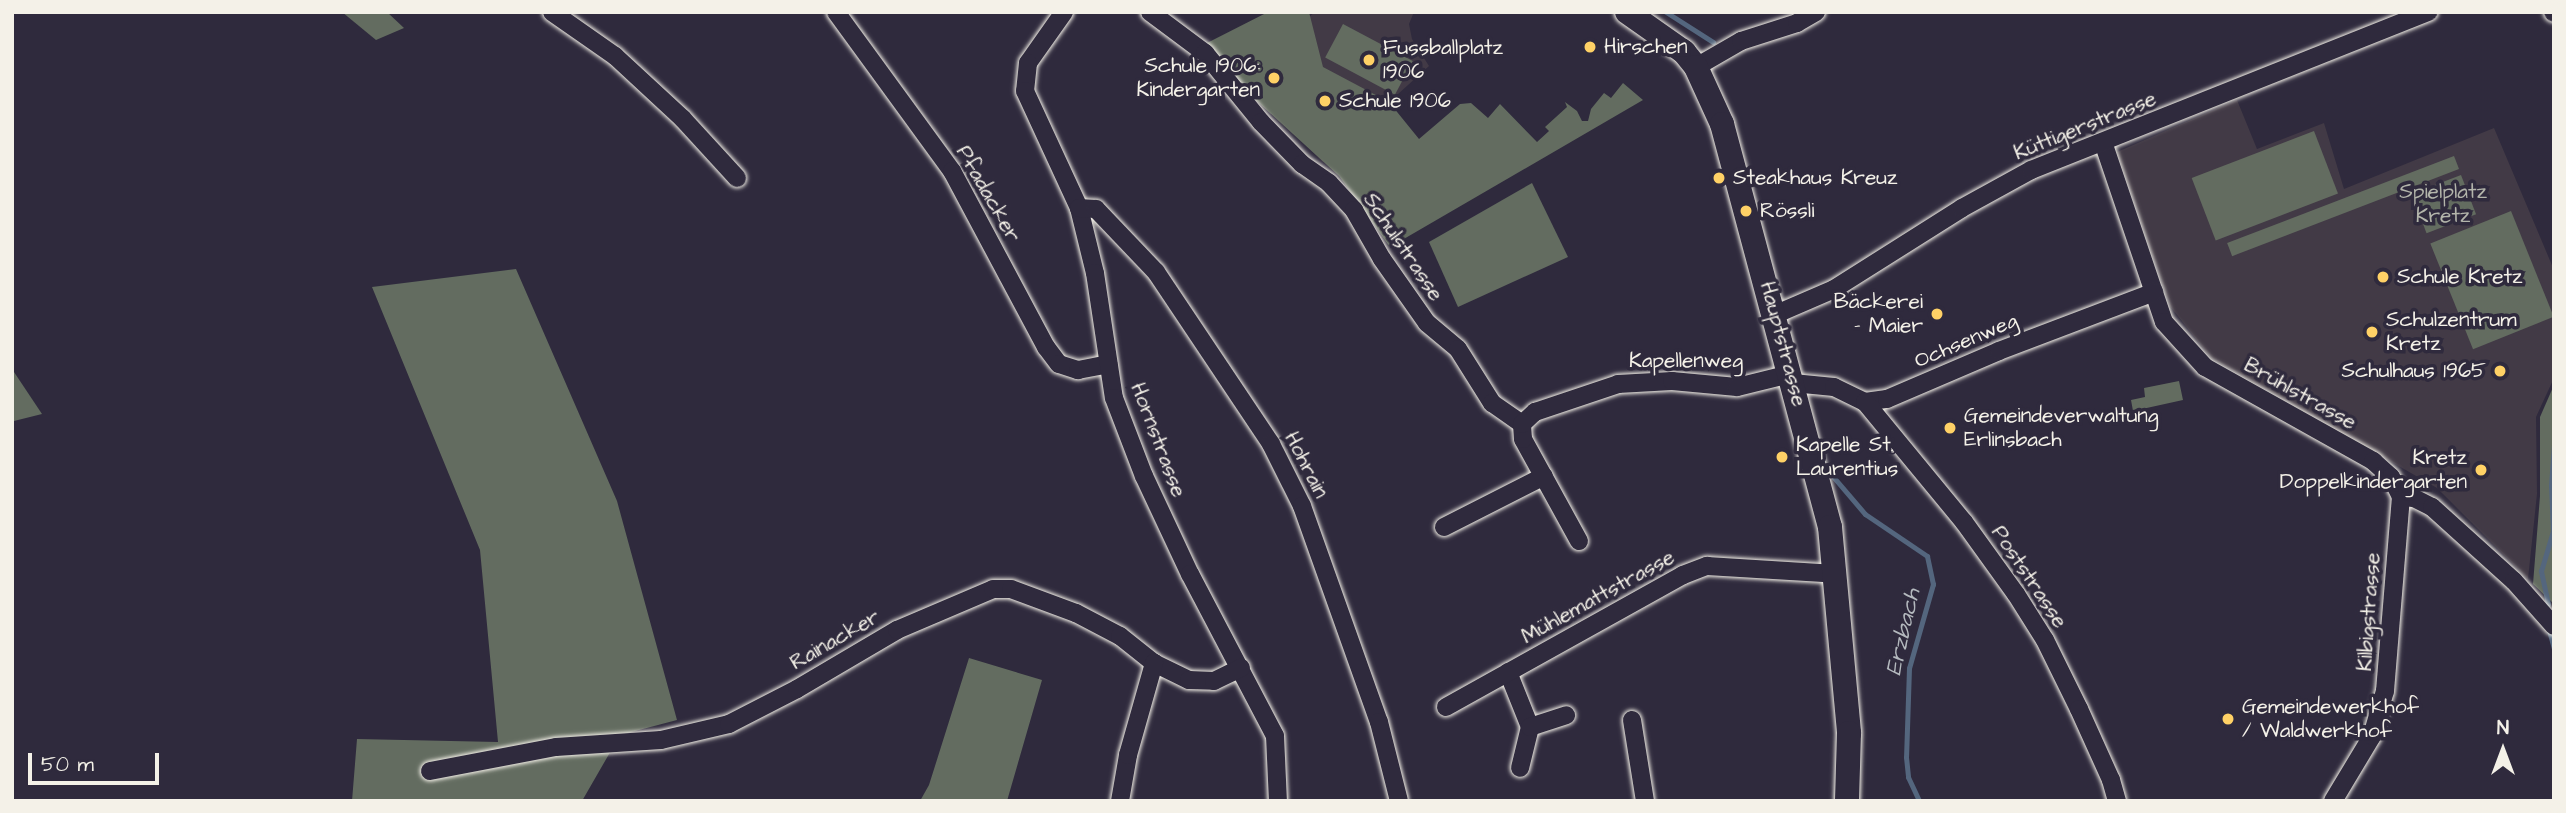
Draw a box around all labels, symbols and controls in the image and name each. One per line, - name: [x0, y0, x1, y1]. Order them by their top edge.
- place label: Hirschen: [1604, 34, 1688, 60]
- place label: Fussballplatz 1906: [1383, 35, 1503, 85]
- marker: Hirschen: [1582, 39, 1598, 55]
- marker: Fussballplatz 1906: [1361, 52, 1377, 68]
- place label: Schule 1906: Kindergarten: [1136, 53, 1260, 103]
- marker: Schule 1906: Kindergarten: [1266, 70, 1282, 86]
- street label: Küttigerstrasse: [2010, 86, 2160, 166]
- place label: Schule 1906: [1339, 88, 1451, 114]
- marker: Schule 1906: [1317, 93, 1333, 109]
- street label: Pfadacker: [950, 141, 1026, 247]
- place label: Steakhaus Kreuz: [1733, 165, 1897, 191]
- marker: Steakhaus Kreuz: [1711, 170, 1727, 186]
- park label: Spielplatz Kretz: [2399, 179, 2487, 229]
- street label: Schulstrasse: [1358, 188, 1448, 306]
- place label: Rössli: [1760, 198, 1814, 224]
- marker: Rössli: [1738, 203, 1754, 219]
- place label: Schule Kretz: [2397, 264, 2522, 290]
- marker: Schule Kretz: [2375, 269, 2391, 285]
- street label: Hauptstrasse: [1754, 279, 1812, 409]
- place label: Bäckerei - Maier: [1834, 289, 1923, 339]
- marker: Bäckerei - Maier: [1929, 306, 1945, 322]
- place label: Schulzentrum Kretz: [2386, 307, 2516, 357]
- street label: Ochsenweg: [1911, 308, 2021, 374]
- marker: Schulzentrum Kretz: [2364, 324, 2380, 340]
- street label: Kapellenweg: [1629, 348, 1743, 374]
- street label: Brühlstrasse: [2239, 353, 2361, 435]
- place label: Schulhaus 1965: [2341, 358, 2486, 384]
- marker: Schulhaus 1965: [2492, 363, 2508, 379]
- street label: Hornstrasse: [1125, 379, 1191, 501]
- place label: Gemeindeverwaltung Erlinsbach: [1964, 403, 2159, 453]
- marker: Gemeindeverwaltung Erlinsbach: [1942, 420, 1958, 436]
- street label: Hohrain: [1279, 428, 1333, 502]
- place label: Kapelle St. Laurentius: [1796, 432, 1898, 482]
- place label: Kretz Doppelkindergarten: [2280, 445, 2467, 495]
- marker: Kapelle St. Laurentius: [1774, 449, 1790, 465]
- marker: Kretz Doppelkindergarten: [2473, 462, 2489, 478]
- street label: Poststrasse: [1986, 521, 2072, 633]
- street label: Mühlemattstrasse: [1517, 545, 1679, 649]
- street label: Kilbigstrasse: [2352, 552, 2386, 672]
- water label: Erzbach: [1880, 586, 1926, 678]
- street label: Rainacker: [786, 604, 884, 676]
- place label: Gemeindewerkhof / Waldwerkhof: [2242, 694, 2419, 744]
- marker: Gemeindewerkhof / Waldwerkhof: [2220, 711, 2236, 727]
- north arrow: [2468, 715, 2538, 785]
- text: N: [2497, 715, 2509, 742]
- scale bar: [32, 740, 163, 784]
- text: 50 m: [41, 750, 94, 779]

